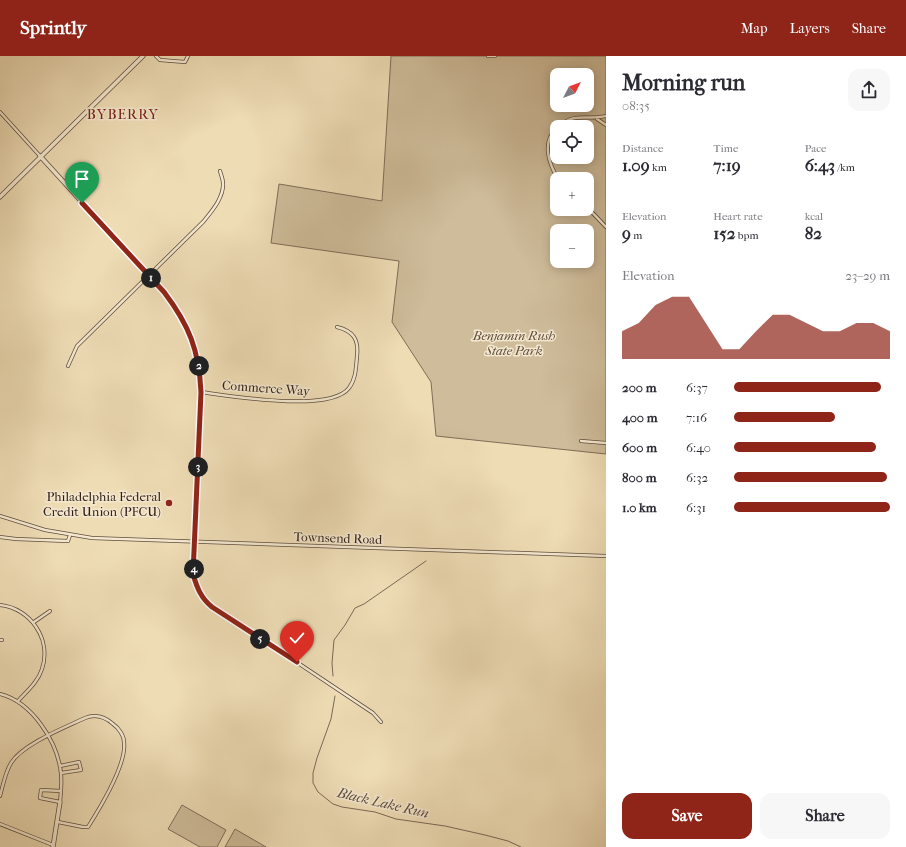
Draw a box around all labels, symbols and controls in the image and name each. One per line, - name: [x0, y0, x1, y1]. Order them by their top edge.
- text: Sprintly: [20, 17, 86, 39]
- text: Map: [741, 20, 768, 37]
- text: Layers: [790, 20, 830, 37]
- text: Share: [852, 20, 886, 37]
- north arrow: [550, 68, 594, 112]
- map controls: [550, 68, 594, 268]
- button: share: [848, 69, 890, 111]
- text: Morning run: [622, 70, 745, 96]
- text: 08:35: [622, 98, 650, 113]
- district label: BYBERRY: [87, 106, 159, 123]
- button: locate: [550, 120, 594, 164]
- text: Distance: [622, 142, 663, 155]
- text: Time: [713, 142, 738, 155]
- text: Pace: [805, 142, 827, 155]
- text: 1.09: [622, 155, 650, 175]
- text: 7:19: [713, 155, 741, 175]
- text: 6:43: [805, 155, 835, 175]
- text: km: [650, 161, 667, 174]
- text: /km: [835, 161, 855, 174]
- pin: [65, 162, 99, 203]
- icon: arrive: [71, 168, 93, 190]
- button: +: [550, 172, 594, 216]
- text: Elevation: [622, 210, 666, 223]
- text: Heart rate: [713, 210, 763, 223]
- text: kcal: [805, 210, 823, 223]
- text: 9: [622, 223, 631, 243]
- text: 152: [713, 223, 735, 243]
- text: 82: [805, 223, 822, 243]
- button: −: [550, 224, 594, 268]
- text: m: [631, 229, 642, 242]
- text: bpm: [735, 229, 759, 242]
- pin: 1: [141, 268, 161, 288]
- text: Elevation: [622, 268, 675, 283]
- text: 23–29 m: [845, 268, 890, 283]
- text: 1: [149, 271, 153, 284]
- park label: Benjamin Rush State Park: [472, 328, 556, 358]
- pin: 2: [189, 356, 209, 376]
- text: 2: [196, 359, 202, 372]
- street label: Commerce Way: [221, 377, 312, 399]
- text: 200 m: [622, 380, 657, 395]
- text: 6:37: [686, 380, 708, 395]
- text: 400 m: [622, 410, 658, 425]
- text: 7:16: [686, 410, 707, 425]
- text: 600 m: [622, 440, 657, 455]
- text: 6:40: [686, 440, 711, 455]
- pin: 3: [188, 457, 208, 477]
- text: 3: [196, 460, 200, 473]
- text: 800 m: [622, 470, 656, 485]
- text: 6:32: [686, 470, 708, 485]
- place label: Philadelphia Federal Credit Union (PFCU): [43, 489, 161, 519]
- marker: Philadelphia Federal Credit Union (PFCU): [164, 498, 174, 508]
- text: 1.0 km: [622, 500, 657, 515]
- text: 6:31: [686, 500, 706, 515]
- street label: Townsend Road: [293, 529, 383, 547]
- pin: 4: [184, 559, 204, 579]
- text: 4: [191, 562, 197, 575]
- pin: [280, 621, 314, 662]
- icon: check: [286, 627, 308, 649]
- pin: 5: [250, 629, 270, 649]
- text: 5: [258, 632, 262, 645]
- water label: Black Lake Run: [335, 784, 431, 822]
- button: Save: [622, 793, 752, 839]
- button: Share: [760, 793, 890, 839]

